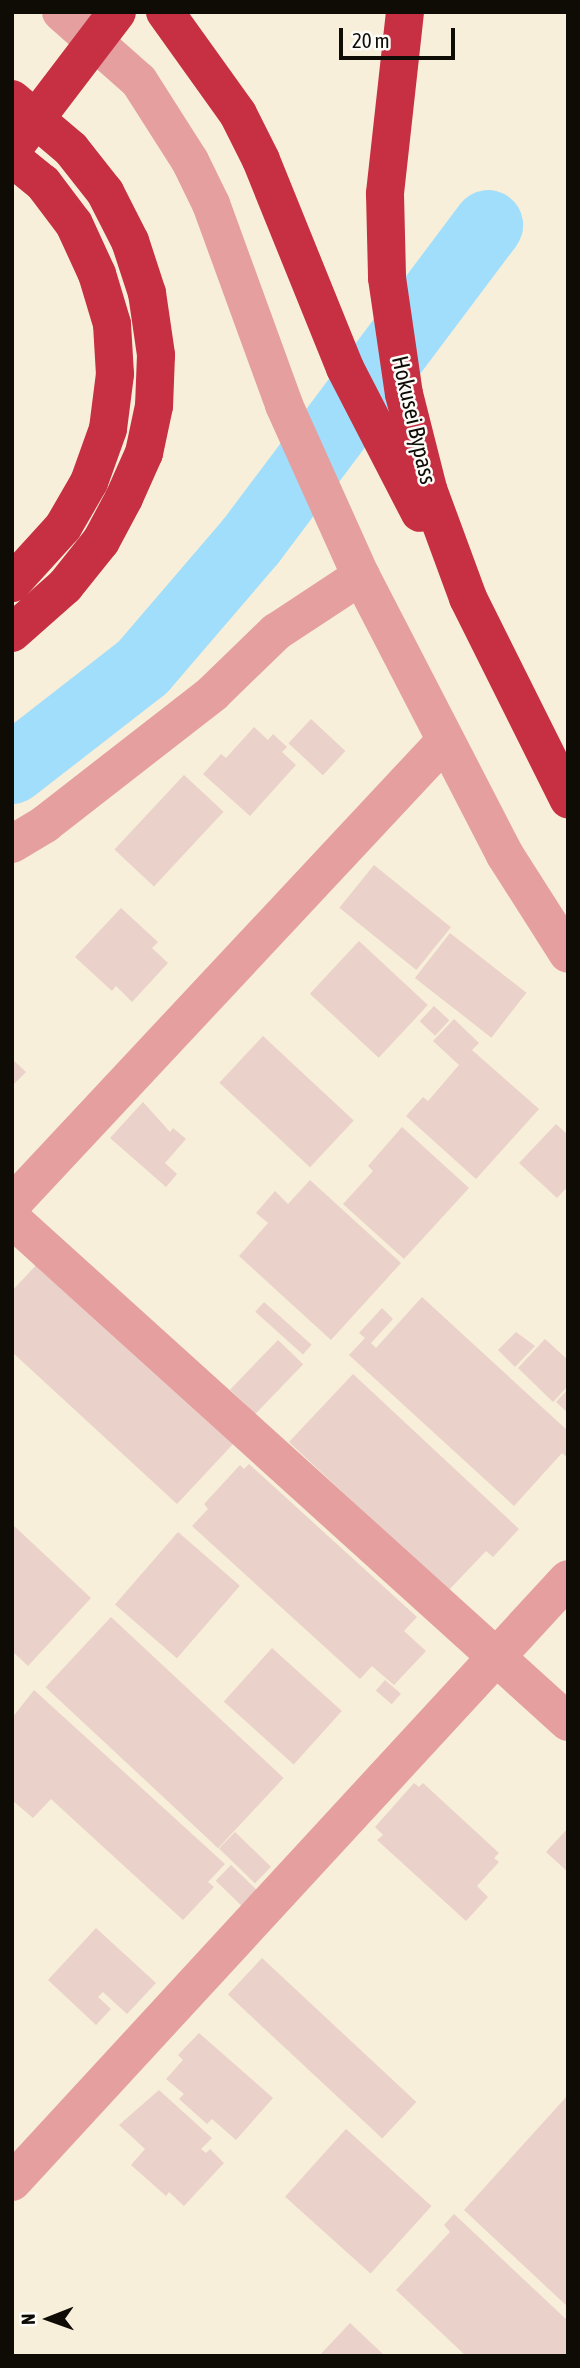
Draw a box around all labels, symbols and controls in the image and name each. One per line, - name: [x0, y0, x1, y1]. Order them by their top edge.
- scale bar: [342, 14, 458, 58]
- text: 20 m: [352, 28, 390, 52]
- street label: Hokusei Bypass: [386, 353, 442, 487]
- north arrow: [14, 2284, 84, 2354]
- text: N: [17, 2314, 39, 2325]

